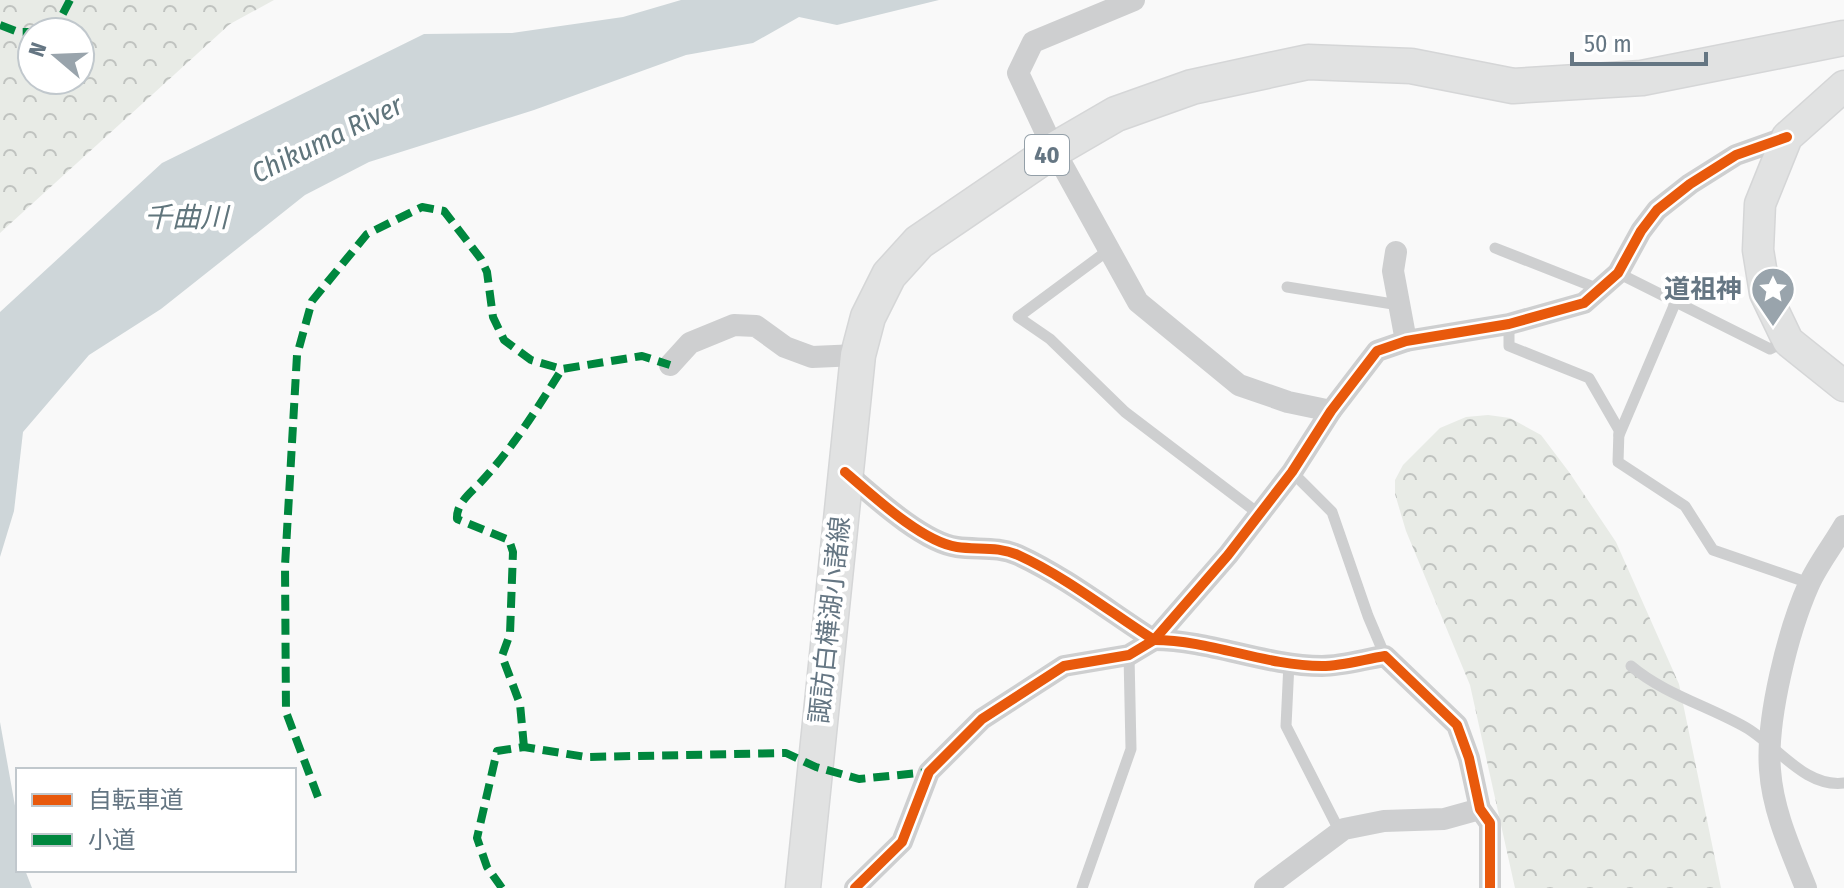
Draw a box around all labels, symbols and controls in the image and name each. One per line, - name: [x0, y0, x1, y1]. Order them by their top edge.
- north arrow: [16, 16, 96, 96]
- scale bar: [1572, 16, 1706, 66]
- text: 50 m: [1584, 30, 1632, 58]
- text: N: [23, 39, 52, 60]
- water label: Chikuma River: [246, 88, 409, 190]
- road number: 40: [1025, 135, 1069, 175]
- water label: 千曲川: [144, 201, 231, 234]
- place icon: 道祖神: [1749, 265, 1797, 328]
- place label: 道祖神: [1664, 274, 1742, 305]
- street label: 諏訪白樺湖小諸線: [804, 515, 856, 725]
- legend: [16, 768, 296, 872]
- text: 自転車道: [88, 786, 184, 814]
- text: 小道: [88, 826, 136, 854]

